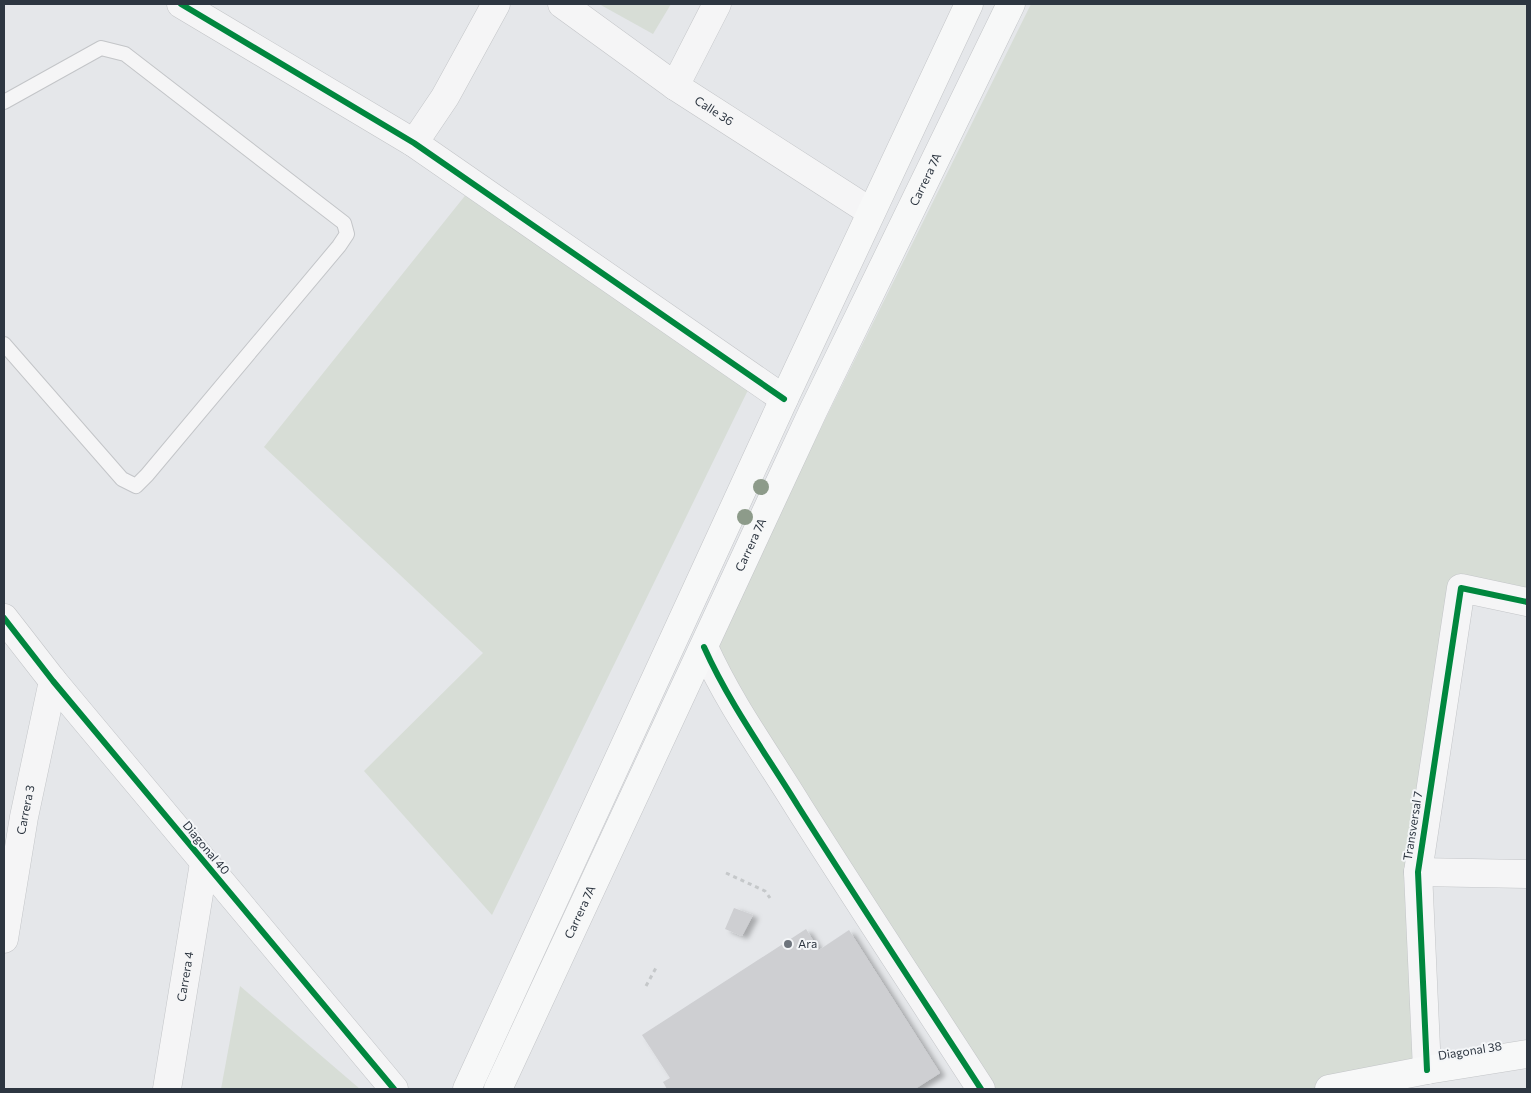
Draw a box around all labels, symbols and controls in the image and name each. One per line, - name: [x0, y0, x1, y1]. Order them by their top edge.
- street label: Calle 36: [692, 93, 737, 128]
- street label: Carrera 7A: [906, 150, 943, 208]
- street label: Carrera 7A: [732, 516, 768, 573]
- street label: Carrera 3: [13, 783, 37, 836]
- street label: Transversal 7: [1400, 790, 1424, 862]
- street label: Diagonal 40: [180, 818, 233, 877]
- street label: Carrera 7A: [561, 883, 598, 941]
- place label: Ara: [798, 936, 817, 950]
- marker: Ara: [782, 938, 794, 950]
- street label: Carrera 4: [173, 950, 195, 1003]
- street label: Diagonal 38: [1437, 1038, 1503, 1062]

